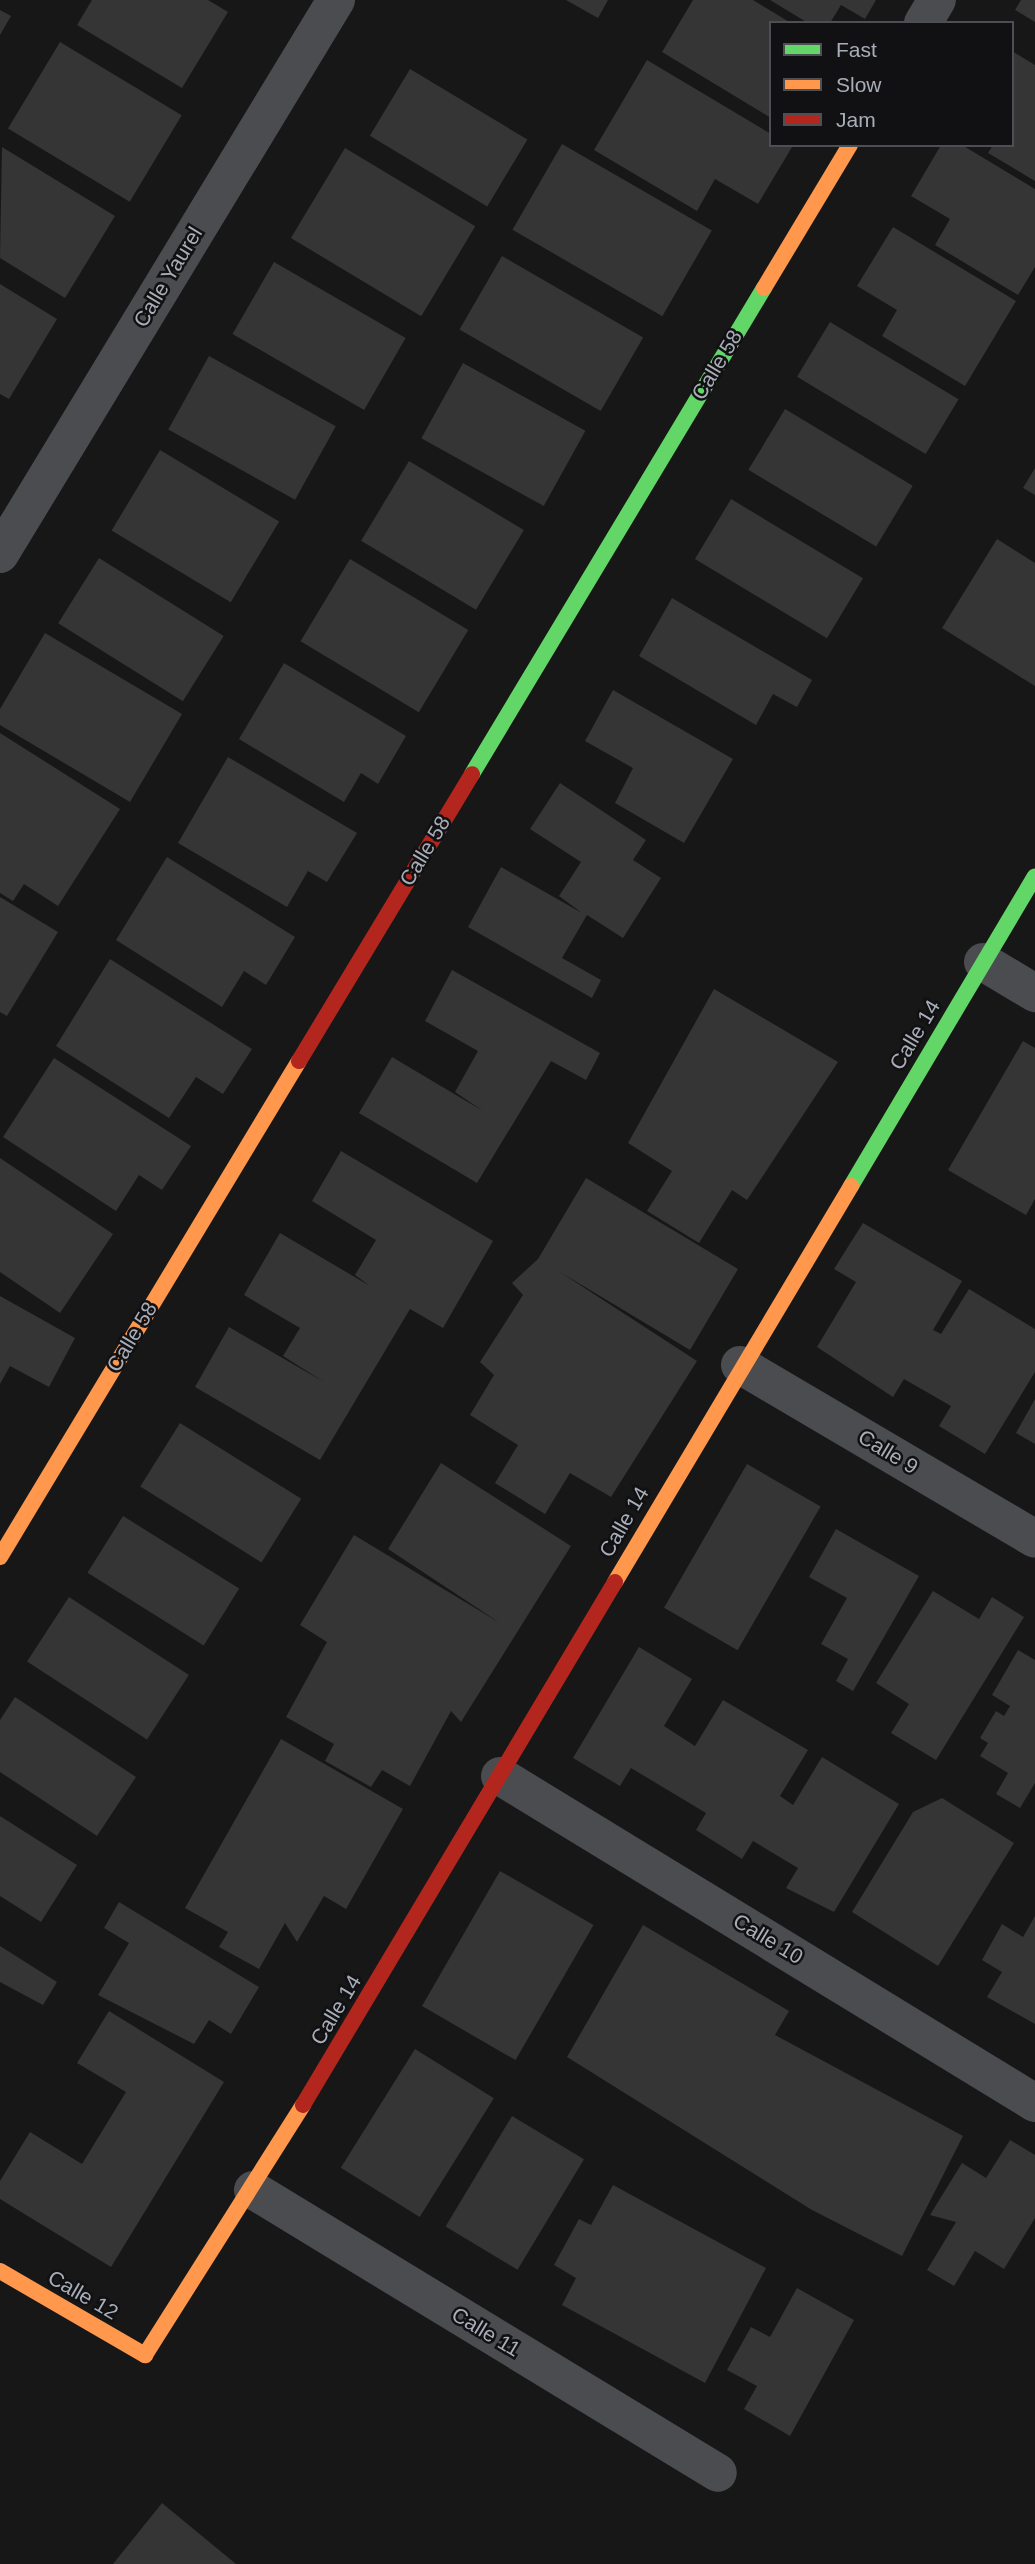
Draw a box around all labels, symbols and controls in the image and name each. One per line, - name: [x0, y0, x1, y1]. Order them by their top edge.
- legend: [769, 21, 1014, 147]
- text: Fast: [836, 38, 877, 61]
- text: Slow: [836, 73, 882, 96]
- text: Jam: [836, 108, 876, 131]
- street label: Calle Yaurel: [128, 222, 208, 332]
- street label: Calle 58: [686, 325, 748, 405]
- street label: Calle 58: [394, 811, 456, 891]
- street label: Calle 14: [884, 995, 946, 1075]
- street label: Calle 58: [101, 1297, 163, 1377]
- street label: Calle 9: [853, 1424, 923, 1480]
- street label: Calle 14: [594, 1482, 654, 1562]
- street label: Calle 10: [728, 1908, 808, 1970]
- street label: Calle 14: [305, 1970, 367, 2050]
- street label: Calle 12: [43, 2265, 123, 2325]
- street label: Calle 11: [447, 2302, 525, 2362]

